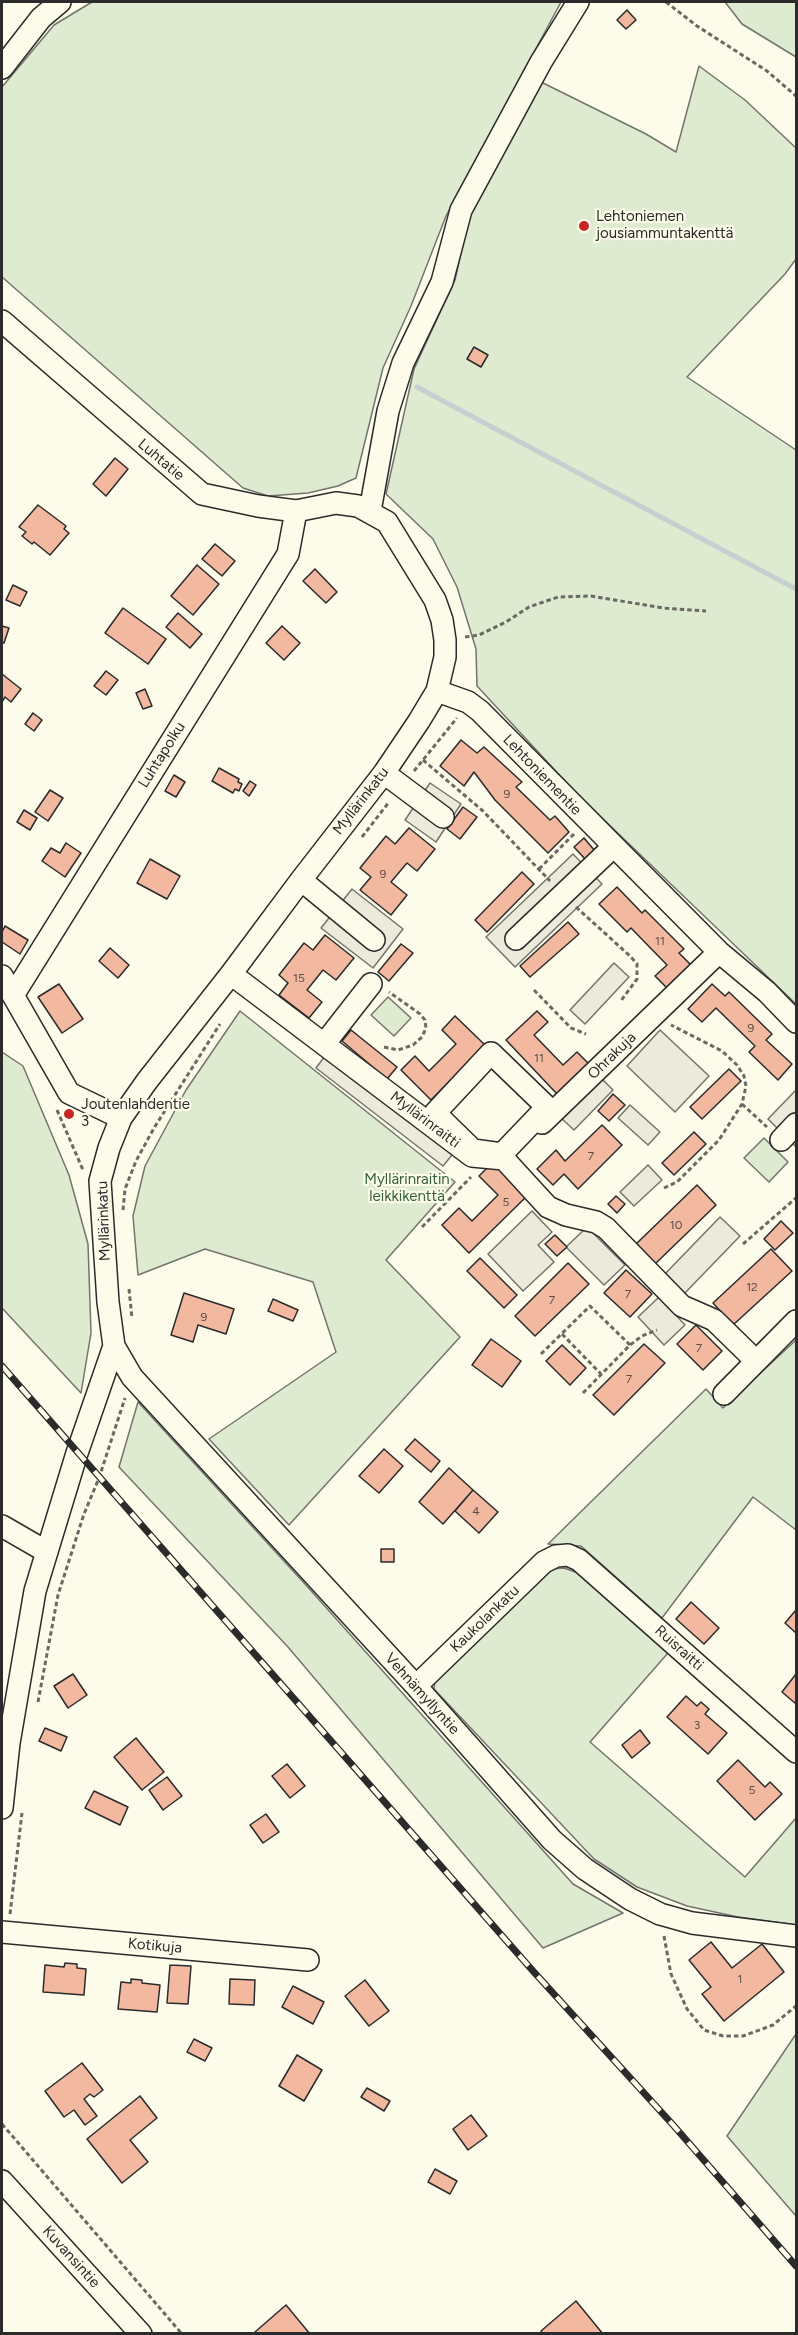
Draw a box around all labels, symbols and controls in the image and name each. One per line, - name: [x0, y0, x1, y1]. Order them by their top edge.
- place label: Lehtoniemen jousiammuntakenttä: [596, 208, 733, 243]
- marker: Lehtoniemen jousiammuntakenttä: [577, 219, 591, 233]
- street label: Luhtatie: [134, 435, 188, 485]
- street label: Luhtapolku: [135, 719, 189, 791]
- street label: Lehtoniementie: [499, 731, 585, 819]
- street label: Myllärinkatu: [329, 764, 393, 838]
- house number: 9: [504, 787, 510, 801]
- house number: 9: [380, 867, 386, 881]
- house number: 11: [655, 934, 665, 948]
- house number: 15: [293, 971, 305, 985]
- house number: 9: [748, 1021, 754, 1035]
- street label: Ohrakuja: [584, 1029, 640, 1083]
- house number: 11: [534, 1051, 544, 1065]
- street label: Myllärinraitti: [387, 1088, 463, 1152]
- place label: Joutenlahdentie 3: [81, 1096, 190, 1131]
- marker: Joutenlahdentie 3: [62, 1107, 76, 1121]
- house number: 7: [588, 1149, 594, 1163]
- park label: Myllärinraitin leikkikenttä: [364, 1171, 450, 1206]
- street label: Myllärinkatu: [94, 1180, 114, 1262]
- house number: 5: [503, 1195, 509, 1209]
- house number: 10: [670, 1218, 682, 1232]
- house number: 12: [746, 1280, 758, 1294]
- house number: 7: [625, 1287, 631, 1301]
- house number: 7: [549, 1293, 555, 1307]
- house number: 9: [201, 1310, 207, 1324]
- house number: 7: [696, 1341, 702, 1355]
- house number: 7: [626, 1372, 632, 1386]
- house number: 4: [472, 1504, 480, 1518]
- street label: Kaukolankatu: [447, 1582, 523, 1656]
- street label: Ruisraitti: [651, 1621, 707, 1675]
- street label: Vehnämyllyntie: [381, 1650, 463, 1738]
- house number: 3: [694, 1718, 700, 1732]
- house number: 5: [749, 1783, 755, 1797]
- street label: Kotikuja: [127, 1935, 183, 1957]
- house number: 1: [738, 1972, 742, 1986]
- street label: Kuvansintie: [38, 2222, 104, 2292]

